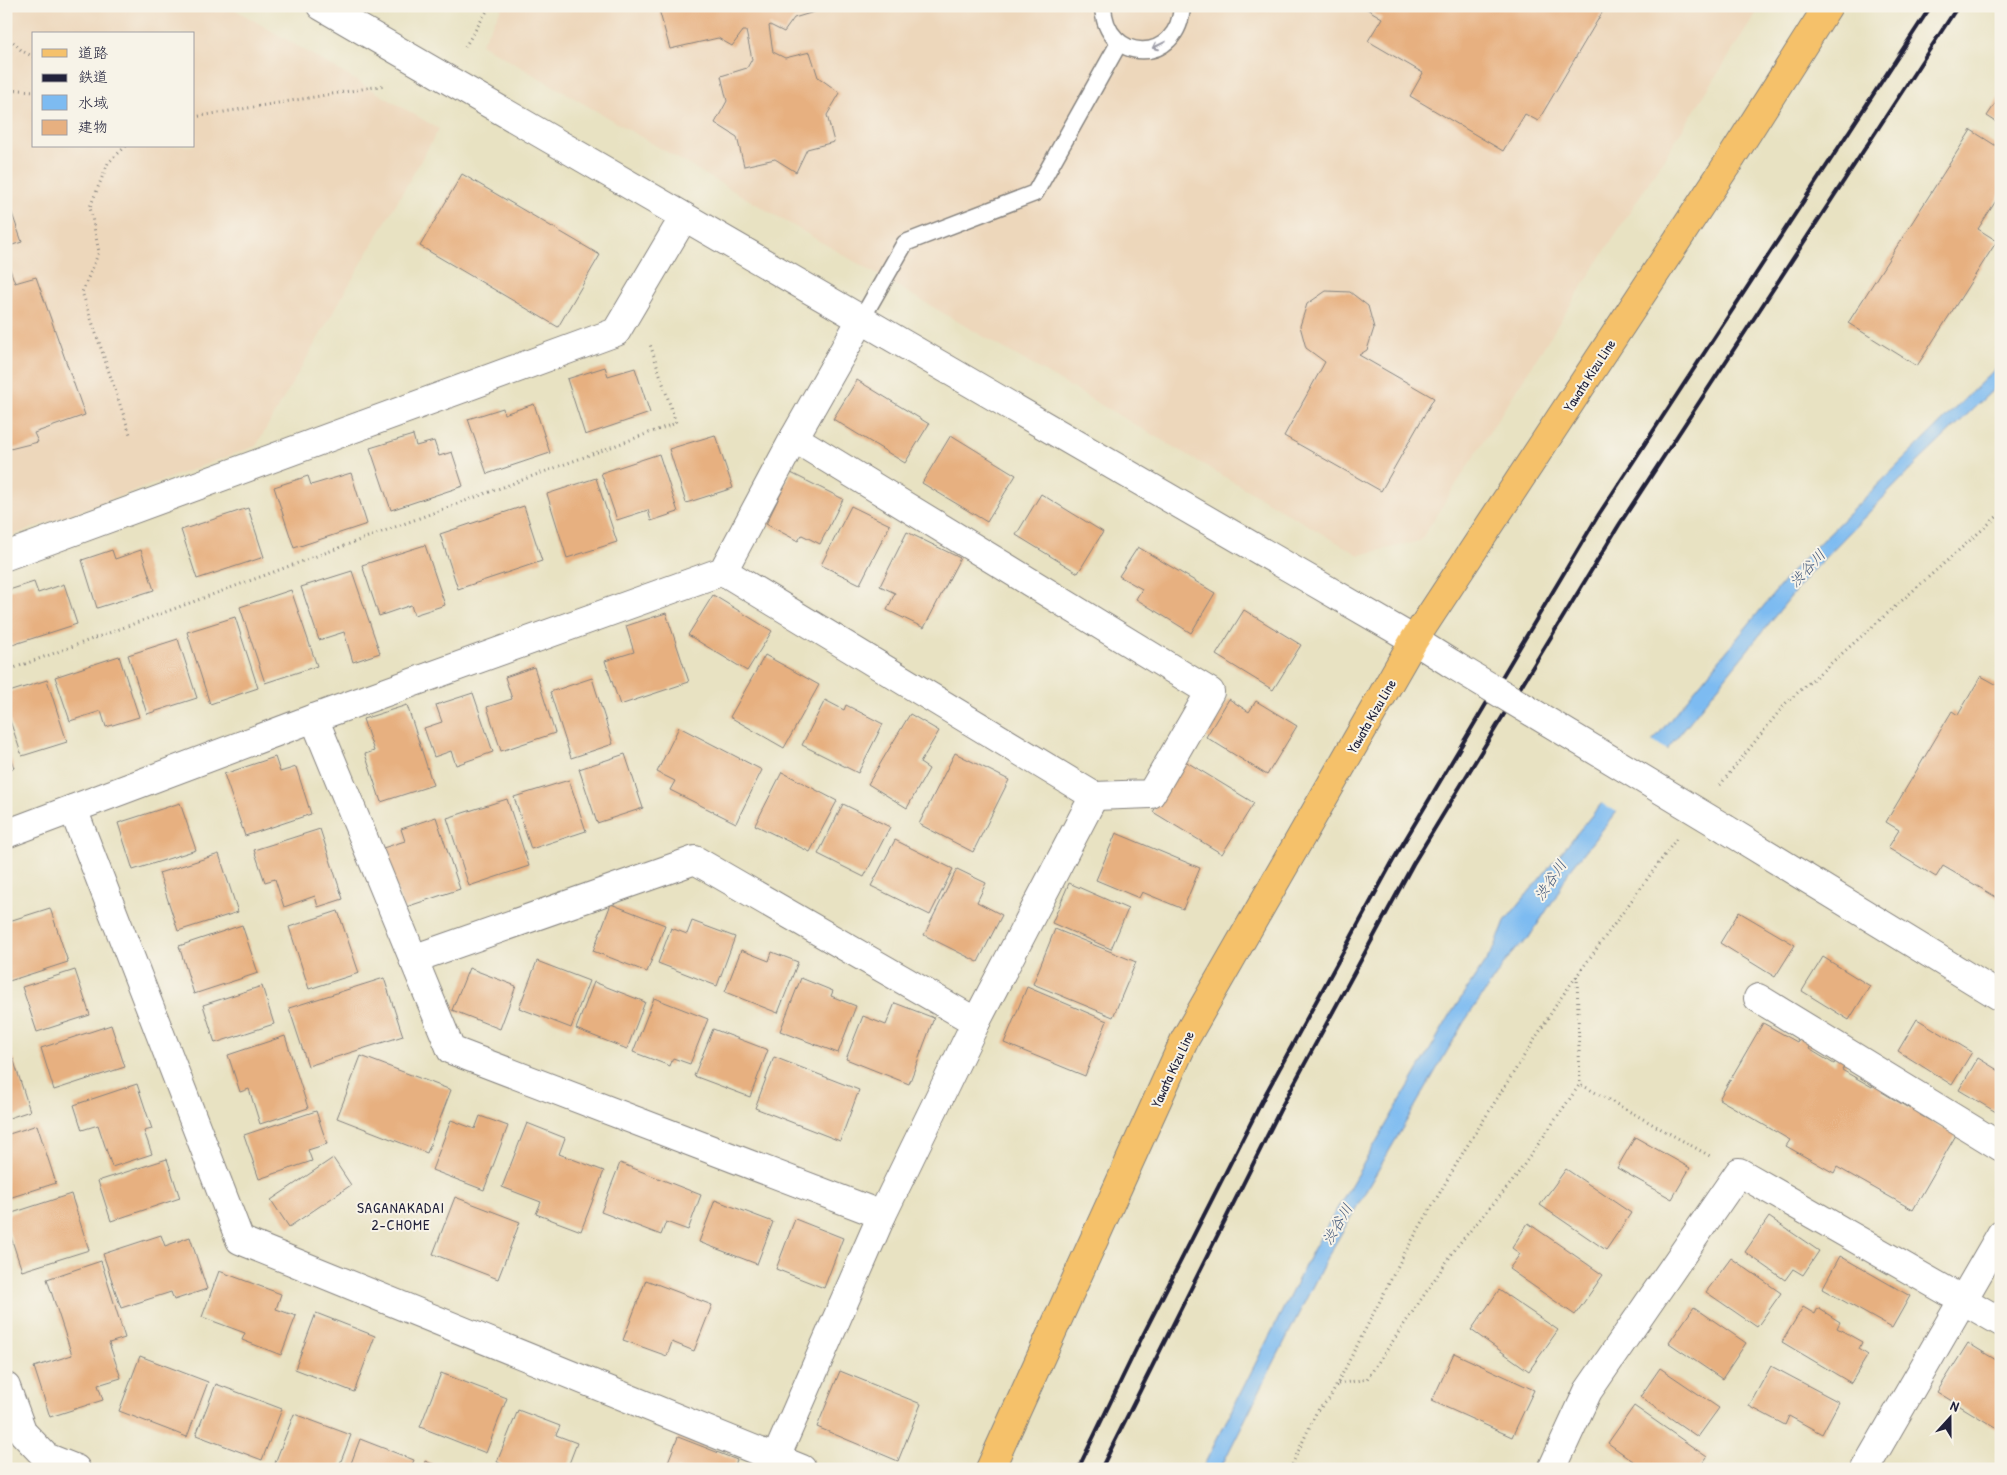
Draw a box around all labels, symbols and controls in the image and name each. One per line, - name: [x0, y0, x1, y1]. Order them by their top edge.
- legend: [32, 32, 195, 148]
- one-way arrow: [1152, 40, 1167, 50]
- text: 道路: [78, 42, 108, 63]
- text: 鉄道: [78, 66, 108, 87]
- text: 水域: [78, 92, 108, 113]
- text: 建物: [78, 116, 108, 137]
- street label: Yawata Kizu Line: [1559, 335, 1620, 415]
- water label: 渋谷川: [1784, 544, 1830, 592]
- street label: Yawata Kizu Line: [1342, 675, 1400, 757]
- water label: 渋谷川: [1529, 855, 1571, 905]
- street label: Yawata Kizu Line: [1146, 1027, 1198, 1110]
- district label: SAGANAKADAI 2-CHOME: [357, 1197, 445, 1235]
- water label: 渋谷川: [1316, 1199, 1358, 1249]
- north arrow: [1924, 1392, 1974, 1442]
- text: N: [1948, 1395, 1962, 1416]

